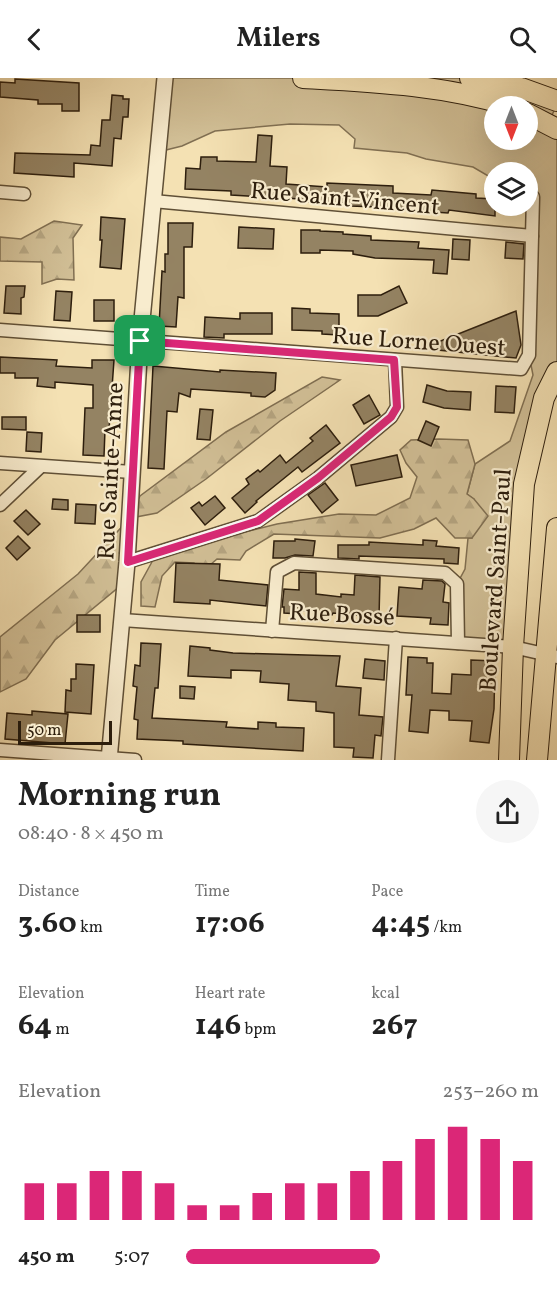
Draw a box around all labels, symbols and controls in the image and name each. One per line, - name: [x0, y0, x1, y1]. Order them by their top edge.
- text: Milers: [237, 20, 320, 58]
- icon: back: [18, 23, 51, 56]
- icon: search: [506, 23, 539, 56]
- north arrow: [484, 96, 538, 150]
- map controls: [484, 96, 538, 216]
- button: layers: [484, 162, 538, 216]
- street label: Rue Saint-Vincent: [249, 175, 441, 225]
- pin: [114, 315, 165, 366]
- street label: Rue Lorne Ouest: [331, 320, 507, 366]
- icon: arrive: [123, 324, 156, 357]
- street label: Rue Sainte-Anne: [90, 381, 134, 561]
- street label: Boulevard Saint-Paul: [472, 468, 522, 693]
- street label: Rue Bossé: [288, 596, 396, 636]
- scale bar: [18, 718, 112, 746]
- text: 50 m: [27, 720, 61, 742]
- text: Morning run: [18, 774, 221, 820]
- button: share: [476, 780, 539, 843]
- text: 08:40 · 8 × 450 m: [18, 820, 164, 848]
- text: Distance: [18, 881, 79, 903]
- text: Time: [195, 881, 230, 903]
- text: Pace: [371, 881, 403, 903]
- text: 3.60: [18, 903, 77, 945]
- text: 17:06: [195, 903, 265, 945]
- text: 4:45: [371, 903, 430, 945]
- text: km: [77, 917, 103, 939]
- text: /km: [430, 917, 462, 939]
- text: Elevation: [18, 983, 85, 1005]
- text: Heart rate: [195, 983, 265, 1005]
- text: kcal: [371, 983, 400, 1005]
- text: 64: [18, 1005, 52, 1047]
- text: 146: [195, 1005, 241, 1047]
- text: 267: [371, 1005, 418, 1047]
- text: m: [52, 1019, 70, 1041]
- text: bpm: [241, 1019, 277, 1041]
- text: Elevation: [18, 1078, 101, 1106]
- text: 253–260 m: [442, 1078, 539, 1106]
- text: 450 m: [18, 1243, 75, 1271]
- text: 5:07: [114, 1243, 150, 1271]

